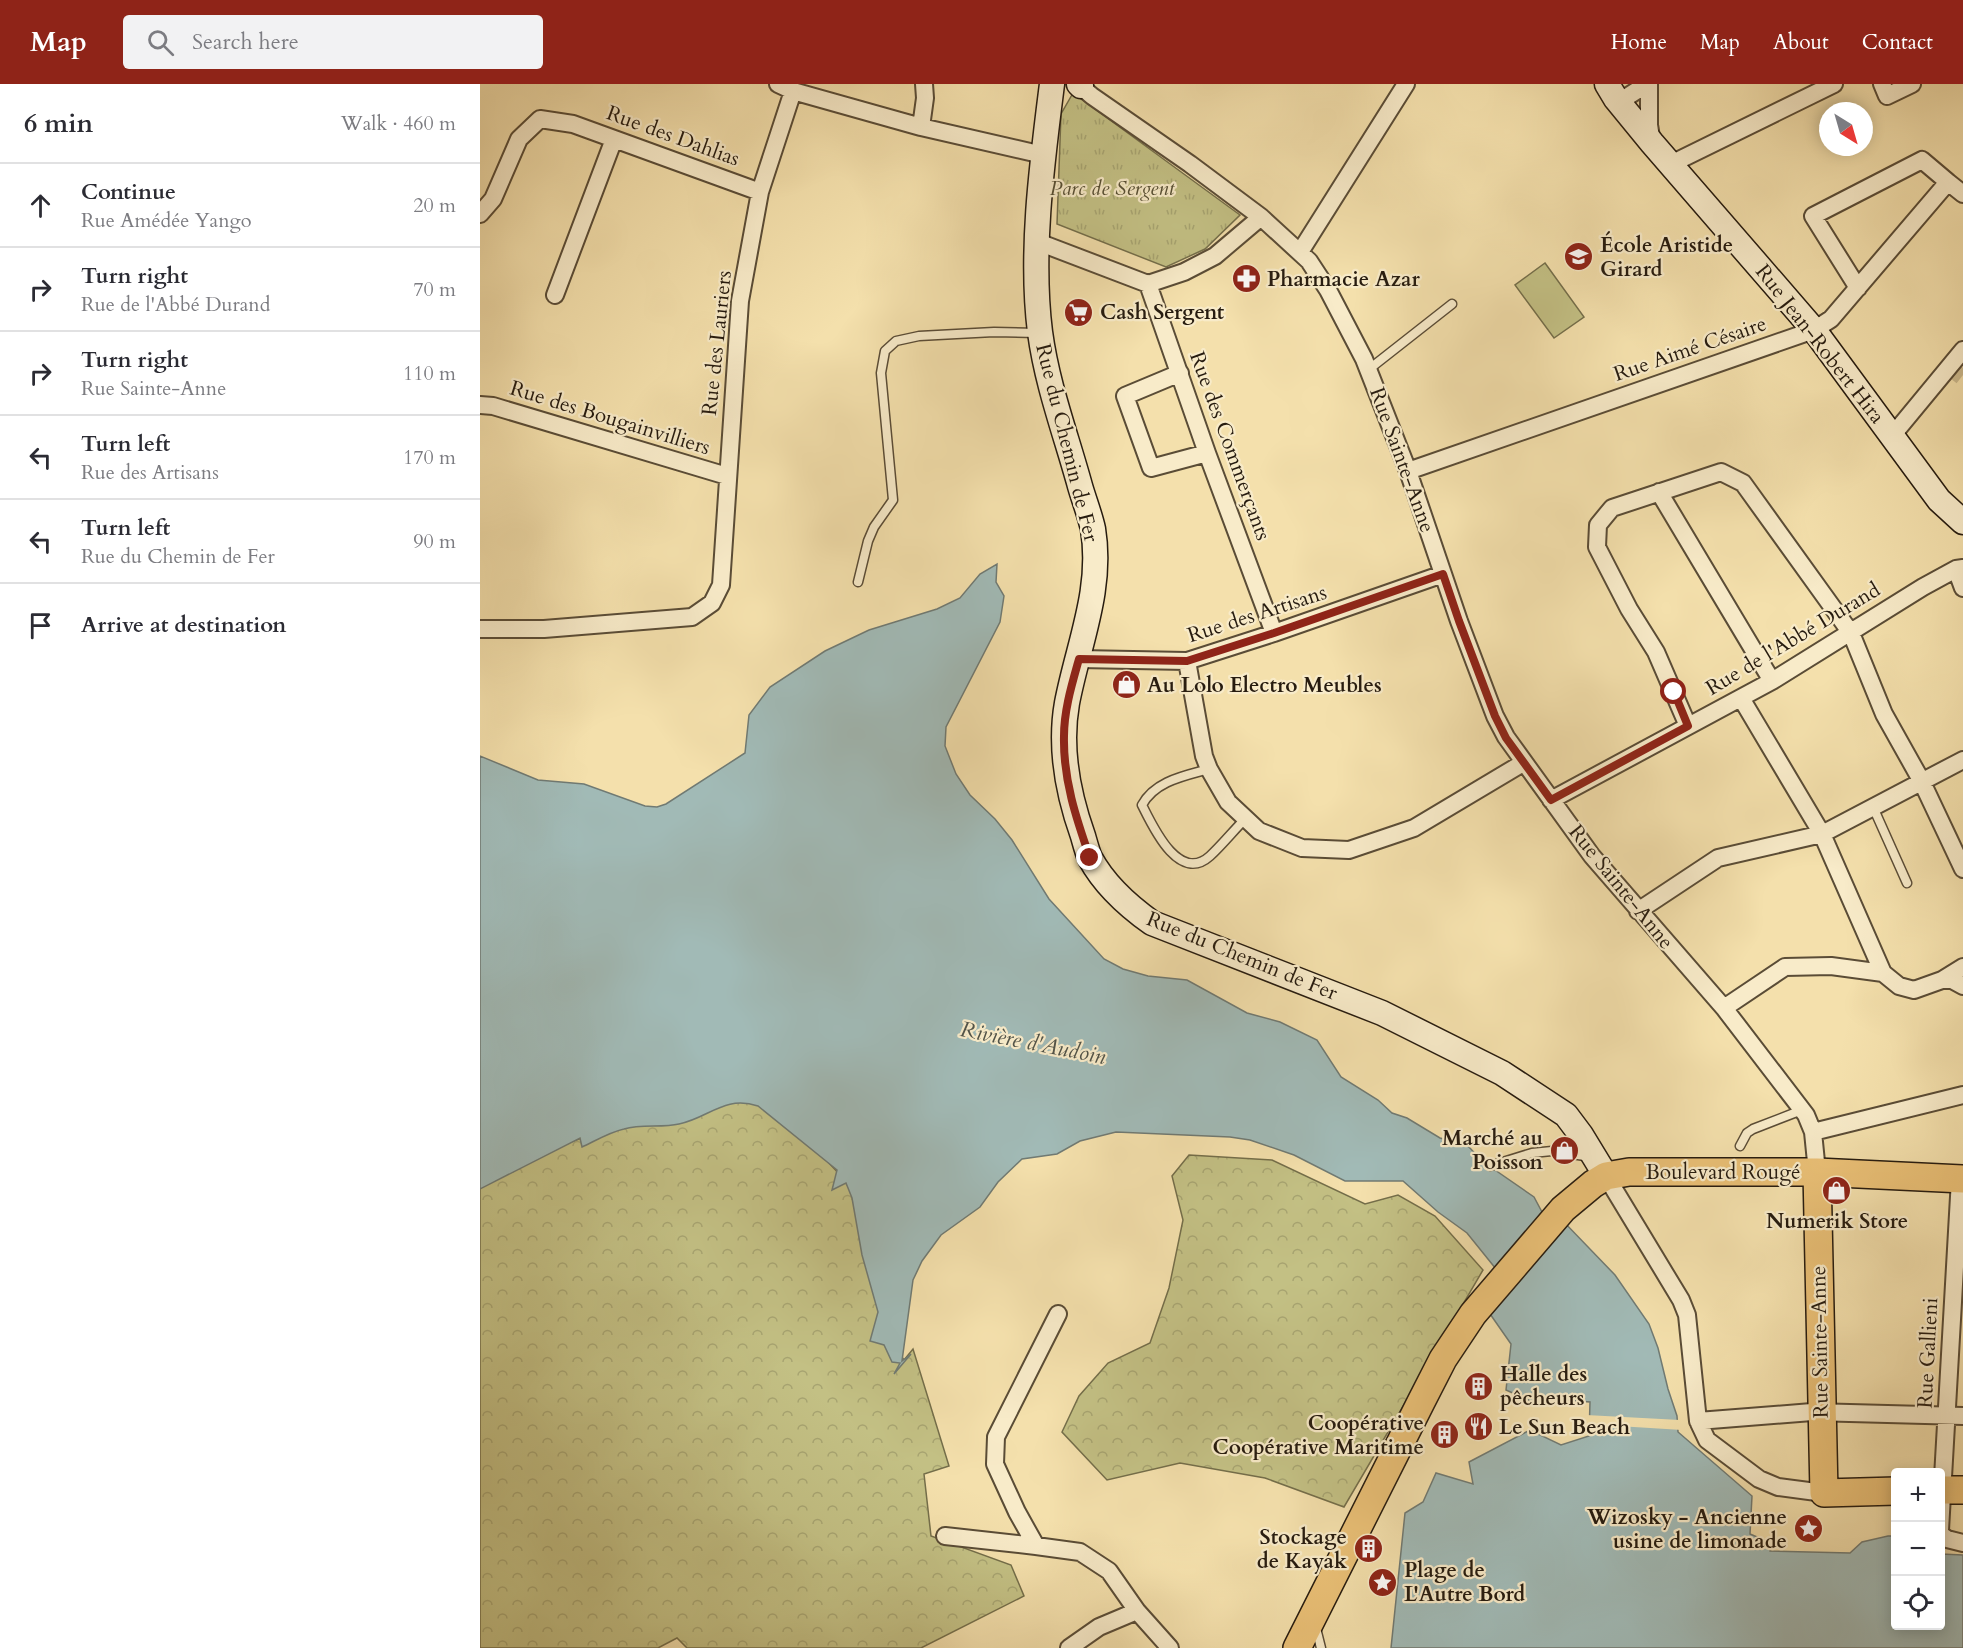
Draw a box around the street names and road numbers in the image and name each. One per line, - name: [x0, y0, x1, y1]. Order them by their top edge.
- street label: Rue des Dahlias: [602, 98, 744, 174]
- street label: Rue Jean-Robert Hira: [1749, 258, 1891, 430]
- street label: Rue des Lauriers: [695, 269, 739, 417]
- street label: Rue Aimé Césaire: [1610, 309, 1770, 389]
- street label: Rue du Chemin de Fer: [1028, 341, 1106, 546]
- street label: Rue des Commerçants: [1182, 348, 1278, 544]
- street label: Rue des Bougainvilliers: [506, 374, 714, 462]
- street label: Rue Sainte-Anne: [1362, 383, 1442, 537]
- street label: Rue de l'Abbé Durand: [1700, 575, 1886, 703]
- street label: Rue des Artisans: [1184, 578, 1330, 650]
- street label: Rue Sainte-Anne: [1562, 819, 1680, 955]
- street label: Rue du Chemin de Fer: [1142, 904, 1342, 1008]
- street label: Boulevard Rougé: [1646, 1158, 1800, 1187]
- street label: Rue Sainte-Anne: [1804, 1265, 1836, 1419]
- street label: Rue Gallieni: [1911, 1297, 1945, 1409]

